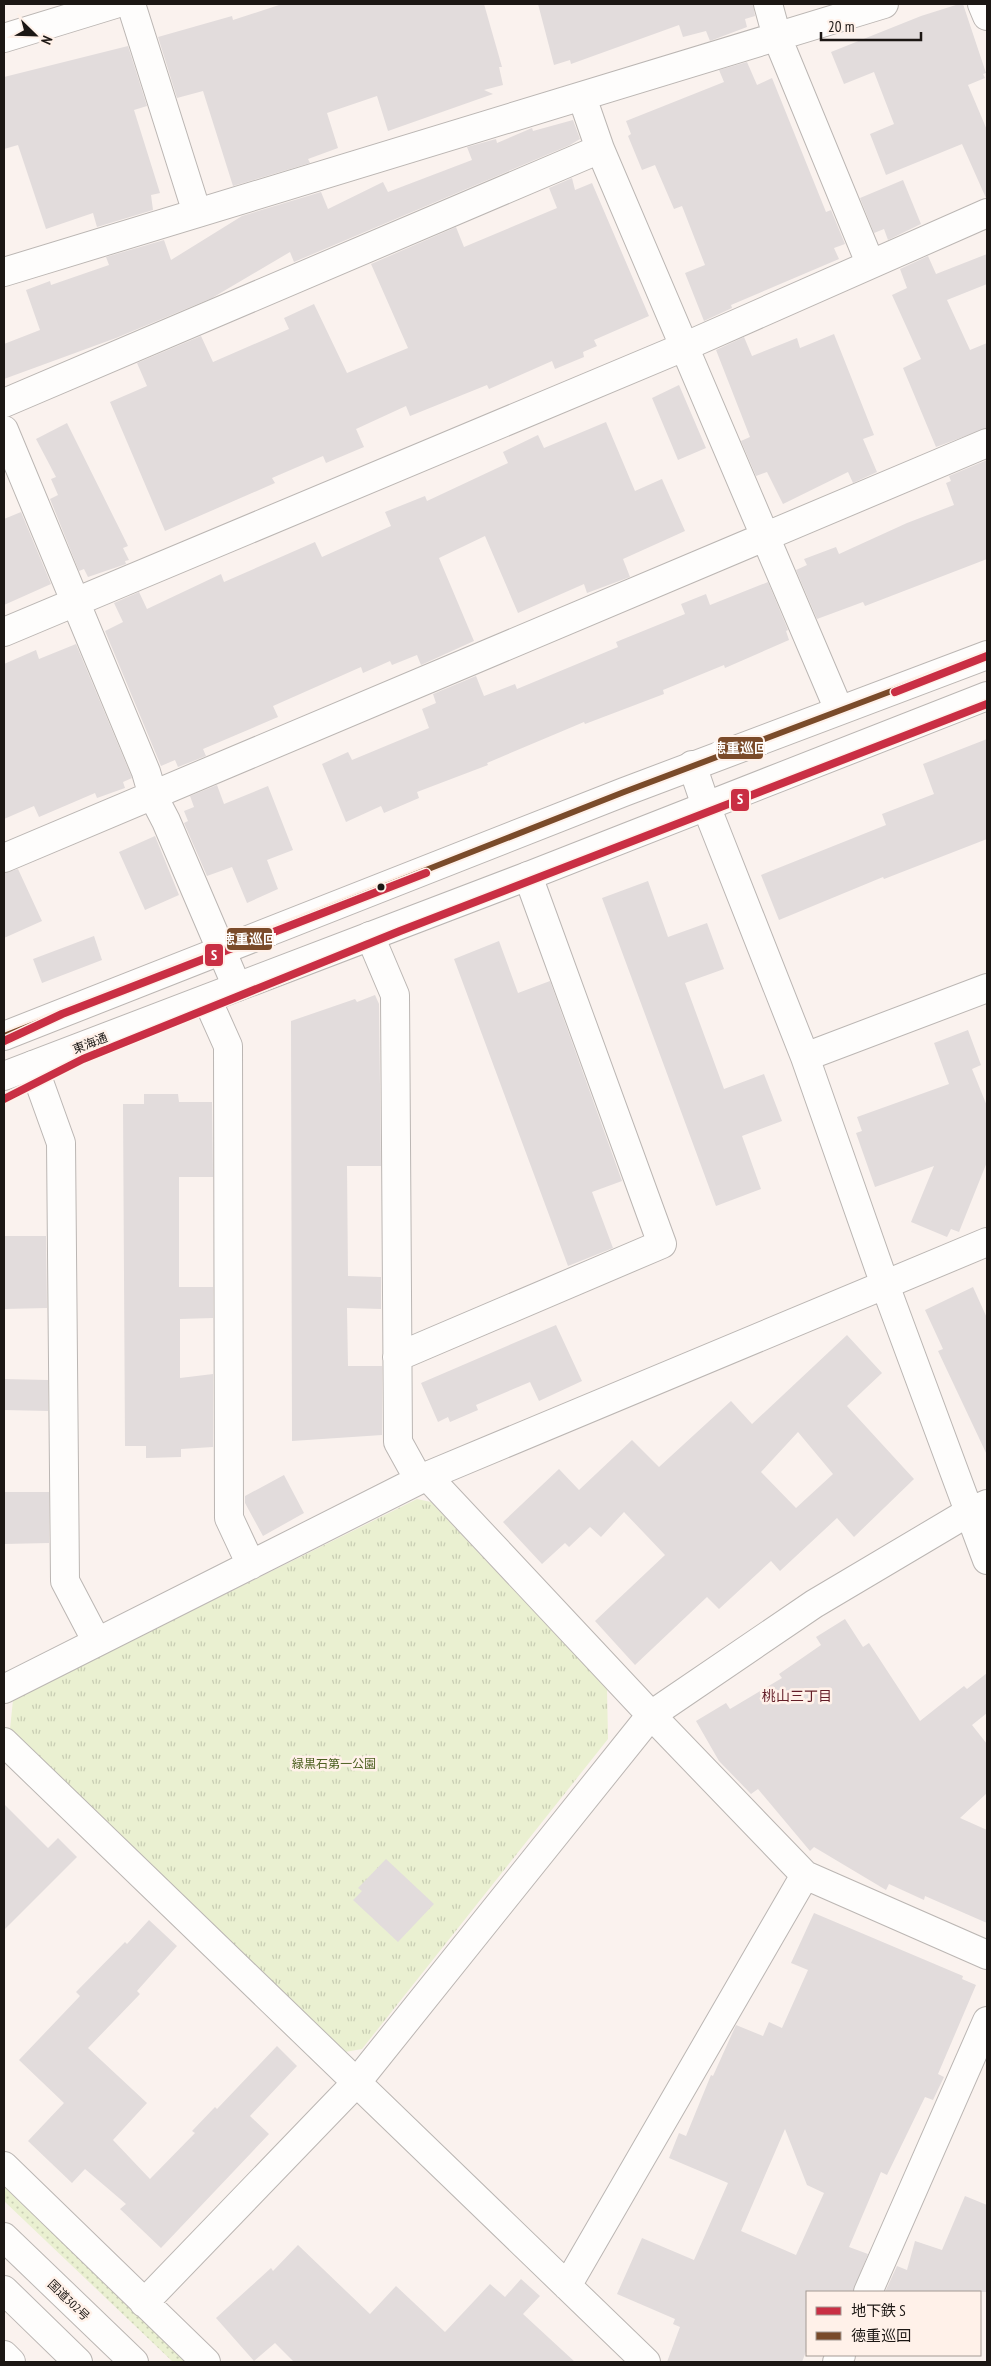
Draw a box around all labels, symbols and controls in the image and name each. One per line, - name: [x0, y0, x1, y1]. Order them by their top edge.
- north arrow: [10, 10, 60, 60]
- scale bar: [821, 10, 921, 42]
- text: 20 m: [828, 17, 854, 36]
- text: N: [37, 33, 57, 47]
- line badge: 徳重巡回: [717, 736, 764, 760]
- text: 徳重巡回: [712, 739, 768, 757]
- line badge: S: [730, 788, 750, 812]
- text: S: [737, 790, 743, 808]
- unlabelled marker: [376, 882, 386, 892]
- line badge: 徳重巡回: [226, 927, 273, 951]
- text: 徳重巡回: [221, 930, 277, 948]
- line badge: S: [204, 943, 224, 967]
- text: S: [211, 946, 217, 964]
- street label: 東海通: [71, 1030, 109, 1056]
- district label: 桃山三丁目: [762, 1687, 832, 1705]
- park label: 緑黒石第一公園: [292, 1756, 376, 1771]
- street label: 国道302号: [45, 2276, 93, 2324]
- legend: [806, 2291, 981, 2356]
- text: 地下鉄 S: [851, 2301, 906, 2320]
- text: 徳重巡回: [851, 2326, 911, 2345]

